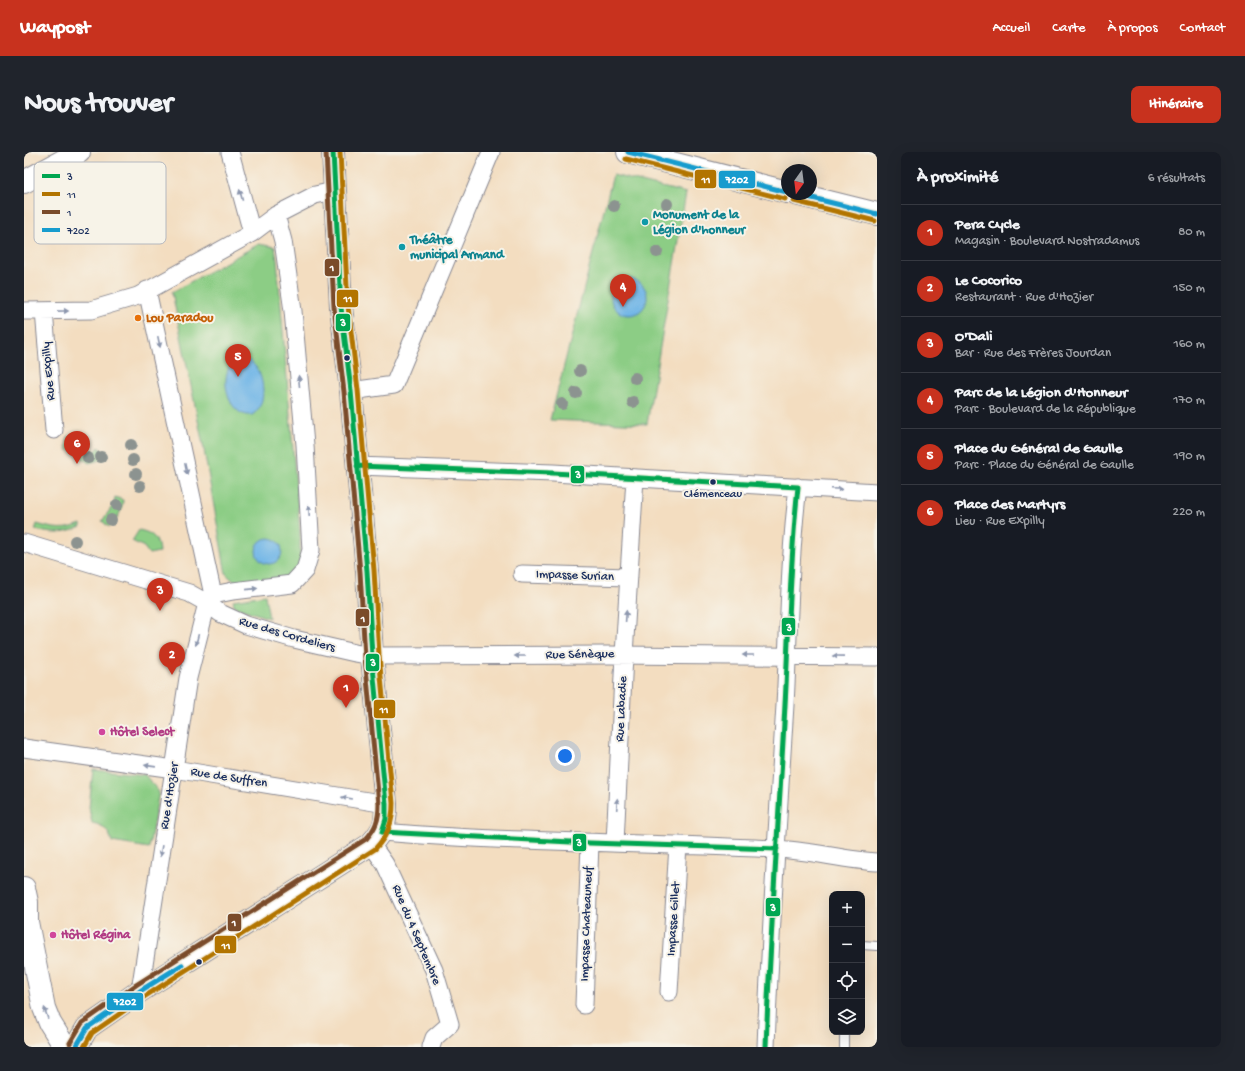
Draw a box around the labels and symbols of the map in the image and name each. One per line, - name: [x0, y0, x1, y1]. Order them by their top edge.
- legend: [34, 162, 166, 244]
- north arrow: [781, 164, 817, 200]
- line badge: 11: [694, 169, 717, 189]
- line badge: 7202: [718, 170, 756, 189]
- text: 3: [66, 172, 73, 184]
- text: 11: [701, 175, 710, 187]
- text: 7202: [725, 175, 749, 187]
- one-way arrow: [238, 189, 244, 201]
- text: 11: [66, 190, 76, 202]
- text: 1: [66, 208, 71, 220]
- place label: Monument de la Légion d'honneur: [653, 208, 746, 238]
- marker: Monument de la Légion d'honneur: [640, 217, 650, 227]
- text: 7202: [66, 226, 90, 238]
- place label: Théâtre municipal Armand: [409, 232, 505, 264]
- marker: Théâtre municipal Armand: [397, 242, 407, 252]
- line badge: 1: [324, 258, 340, 277]
- text: 1: [329, 263, 334, 275]
- pin: 4: [610, 274, 636, 307]
- line badge: 11: [336, 289, 359, 308]
- text: 11: [343, 294, 352, 306]
- one-way arrow: [57, 308, 70, 314]
- place label: Lou Paradou: [146, 311, 214, 326]
- marker: Lou Paradou: [133, 313, 143, 323]
- line badge: 3: [335, 313, 351, 332]
- text: 3: [339, 318, 346, 330]
- one-way arrow: [157, 336, 163, 348]
- street label: Rue Expilly: [39, 340, 59, 401]
- pin: 5: [225, 344, 251, 377]
- unlabelled marker: [342, 353, 352, 363]
- one-way arrow: [296, 375, 302, 387]
- pin: 6: [64, 431, 90, 464]
- one-way arrow: [184, 463, 190, 475]
- line badge: 3: [570, 465, 585, 484]
- text: 3: [574, 470, 581, 482]
- marker: Clémenceau: [708, 477, 718, 487]
- one-way arrow: [831, 486, 843, 493]
- place label: Clémenceau: [684, 488, 743, 502]
- one-way arrow: [305, 505, 312, 517]
- street label: Impasse Surian: [536, 567, 615, 585]
- pin: 3: [147, 578, 173, 611]
- one-way arrow: [246, 586, 258, 592]
- line badge: 1: [355, 608, 370, 627]
- one-way arrow: [623, 610, 630, 622]
- street label: Rue des Cordeliers: [237, 614, 338, 656]
- text: 1: [360, 614, 365, 626]
- line badge: 3: [781, 617, 796, 636]
- text: 3: [785, 623, 792, 635]
- one-way arrow: [194, 634, 200, 646]
- pin: 2: [159, 642, 185, 675]
- street label: Rue Sénèque: [545, 647, 615, 663]
- one-way arrow: [741, 652, 754, 658]
- line badge: 3: [365, 653, 380, 672]
- one-way arrow: [513, 653, 526, 659]
- one-way arrow: [831, 653, 844, 659]
- text: 3: [369, 658, 376, 670]
- pin: 1: [333, 675, 359, 708]
- street label: Rue Labadie: [613, 675, 631, 742]
- line badge: 11: [373, 699, 396, 719]
- text: 11: [379, 705, 388, 717]
- place label: Hôtel Select: [110, 725, 176, 740]
- marker: Hôtel Select: [97, 727, 107, 737]
- your location: [555, 746, 575, 766]
- street label: Rue d'Hozier: [157, 760, 183, 831]
- one-way arrow: [144, 763, 156, 769]
- street label: Rue de Suffren: [189, 765, 269, 792]
- one-way arrow: [341, 795, 353, 801]
- one-way arrow: [614, 798, 621, 810]
- line badge: 3: [572, 833, 587, 852]
- text: 3: [575, 838, 582, 850]
- one-way arrow: [158, 845, 164, 857]
- street label: Impasse Chateauneuf: [578, 865, 597, 982]
- street label: Impasse Gillet: [664, 880, 684, 956]
- street label: Rue du 4 Septembre: [388, 883, 444, 988]
- line badge: 3: [765, 897, 781, 917]
- text: 3: [769, 903, 776, 915]
- line badge: 1: [227, 913, 242, 932]
- text: 1: [231, 918, 236, 930]
- place label: Hôtel Régina: [61, 928, 131, 943]
- marker: Hôtel Régina: [48, 930, 58, 940]
- line badge: 11: [214, 935, 237, 954]
- text: 11: [221, 941, 230, 953]
- unlabelled marker: [194, 957, 204, 967]
- line badge: 7202: [106, 992, 144, 1011]
- text: 7202: [113, 997, 137, 1009]
- one-way arrow: [43, 1007, 49, 1019]

